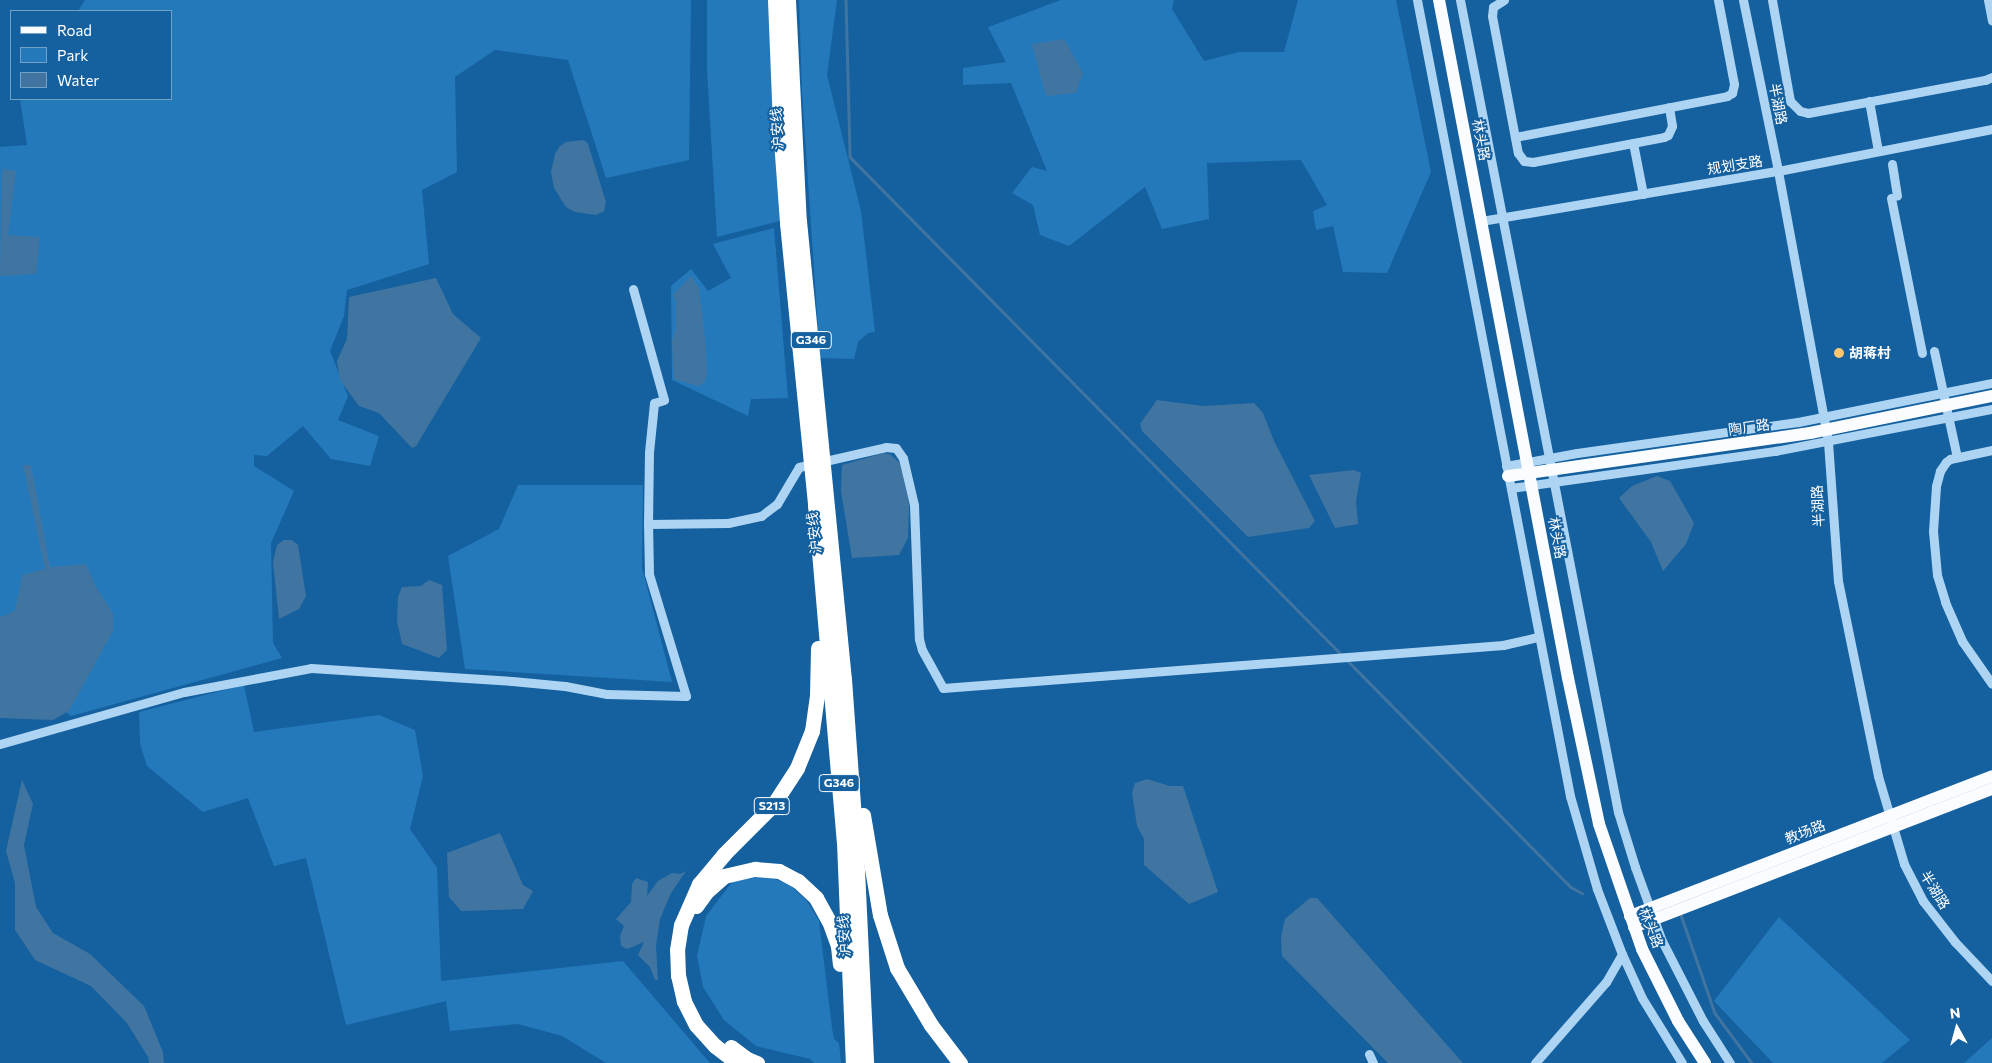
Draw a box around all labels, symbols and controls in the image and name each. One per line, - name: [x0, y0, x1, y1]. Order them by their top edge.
- legend: [10, 10, 172, 100]
- text: Road: [57, 21, 92, 39]
- text: Park: [57, 46, 88, 64]
- text: Water: [57, 71, 99, 89]
- street label: 半湖路: [1766, 82, 1790, 126]
- street label: 沪安线: [768, 108, 786, 150]
- street label: 林头路: [1469, 118, 1493, 162]
- street label: 规划支路: [1706, 152, 1764, 178]
- road number: G346: [790, 330, 832, 350]
- place label: 胡蒋村: [1849, 345, 1891, 361]
- marker: 胡蒋村: [1833, 347, 1845, 359]
- street label: 陶厂路: [1727, 416, 1771, 438]
- street label: 半湖路: [1809, 485, 1827, 527]
- street label: 沪安线: [803, 511, 825, 555]
- street label: 林头路: [1545, 516, 1569, 560]
- road number: G346: [818, 774, 860, 792]
- road number: S213: [753, 796, 791, 816]
- street label: 教场路: [1782, 817, 1828, 847]
- street label: 半湖路: [1917, 868, 1953, 912]
- street label: 林头路: [1635, 905, 1667, 951]
- street label: 沪安线: [835, 915, 853, 957]
- north arrow: [1932, 1003, 1982, 1053]
- text: N: [1949, 1004, 1961, 1022]

